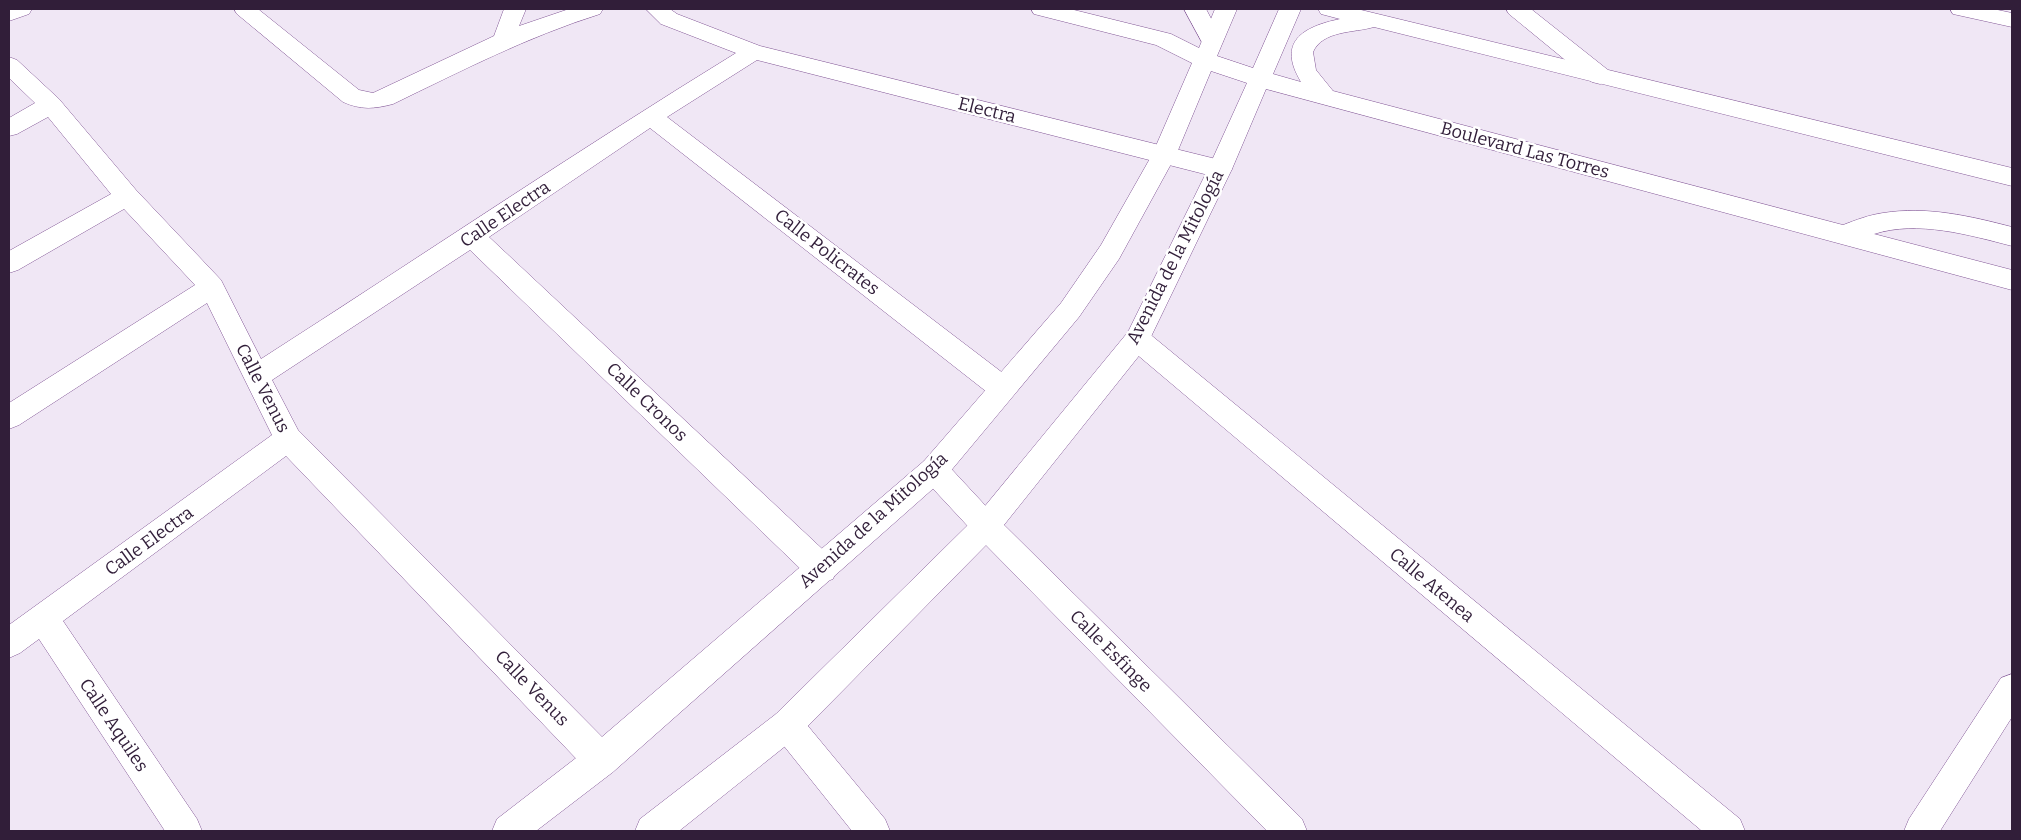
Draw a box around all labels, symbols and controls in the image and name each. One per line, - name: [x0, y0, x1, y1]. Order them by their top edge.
- street label: Electra: [956, 92, 1018, 128]
- street label: Boulevard Las Torres: [1438, 117, 1612, 183]
- street label: Avenida de la Mitología: [1122, 166, 1229, 348]
- street label: Calle Electra: [456, 176, 554, 252]
- street label: Calle Policrates: [770, 204, 884, 300]
- street label: Calle Venus: [231, 340, 295, 436]
- street label: Calle Cronos: [602, 358, 692, 446]
- street label: Avenida de la Mitología: [794, 447, 952, 593]
- street label: Calle Electra: [101, 501, 198, 580]
- street label: Calle Atenea: [1385, 543, 1479, 627]
- street label: Calle Esfinge: [1065, 605, 1157, 697]
- street label: Calle Venus: [490, 645, 574, 731]
- street label: Calle Aquiles: [75, 674, 153, 776]

